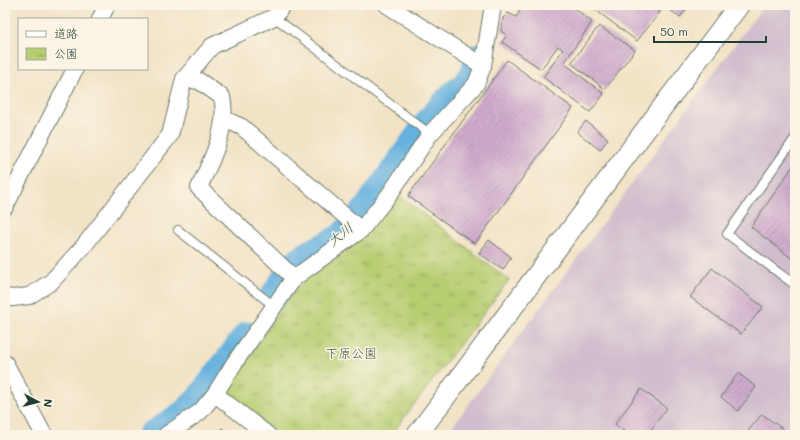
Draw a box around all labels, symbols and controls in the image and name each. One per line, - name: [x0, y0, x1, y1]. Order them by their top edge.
- legend: [18, 18, 148, 70]
- scale bar: [654, 18, 766, 44]
- text: 50 m: [660, 23, 688, 39]
- text: 道路: [54, 25, 78, 41]
- text: 公園: [54, 45, 78, 61]
- water label: 大川: [323, 218, 357, 250]
- park label: 下原公園: [325, 344, 377, 361]
- north arrow: [18, 382, 58, 422]
- text: N: [40, 398, 56, 408]

